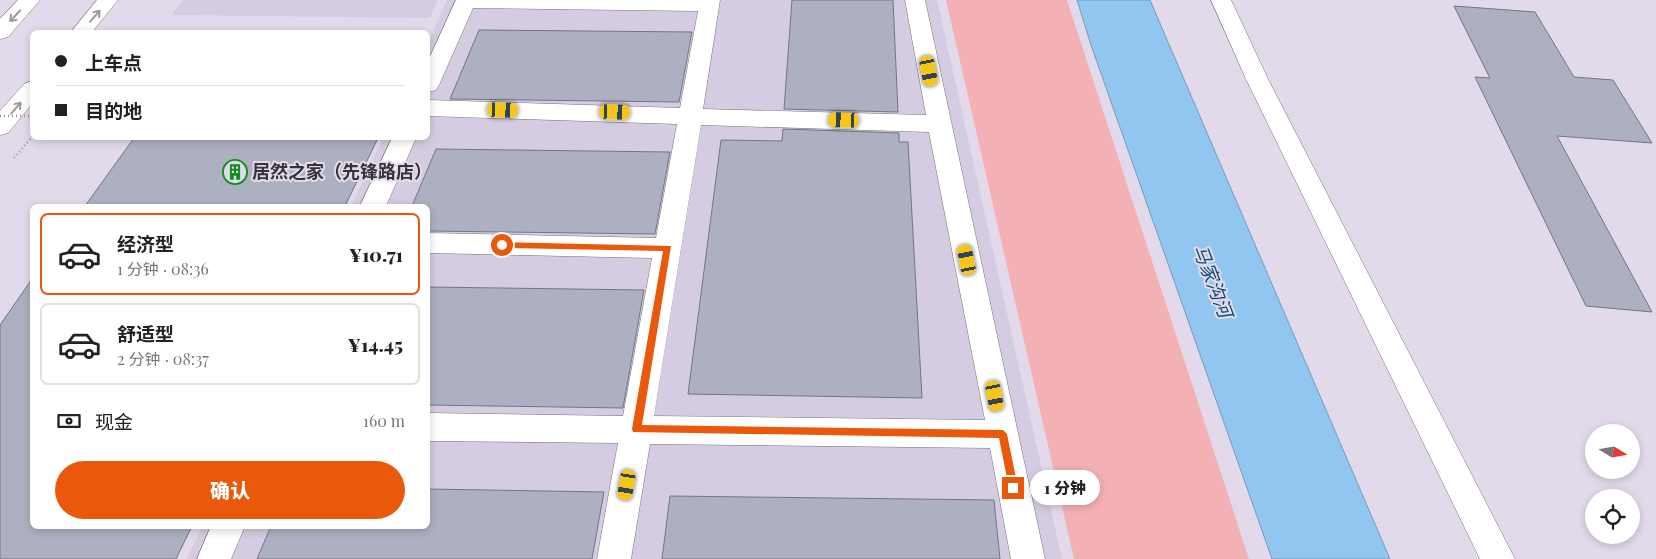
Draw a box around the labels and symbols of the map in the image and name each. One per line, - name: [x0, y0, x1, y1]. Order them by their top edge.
- one-way arrow: [9, 10, 21, 22]
- one-way arrow: [89, 10, 100, 23]
- car: [918, 55, 939, 87]
- one-way arrow: [11, 101, 22, 114]
- car: [487, 102, 518, 118]
- car: [599, 104, 630, 120]
- car: [828, 112, 859, 128]
- building icon: 居然之家（先锋路店）: [222, 159, 248, 185]
- place label: 居然之家（先锋路店）: [252, 159, 432, 183]
- route start: [491, 234, 513, 256]
- water label: 马家沟河: [1188, 240, 1241, 325]
- car: [956, 244, 977, 276]
- car: [984, 380, 1005, 412]
- north arrow: [1585, 424, 1640, 479]
- car: [617, 469, 636, 501]
- callout: 1 分钟: [1030, 470, 1100, 506]
- route end: [1002, 477, 1024, 499]

